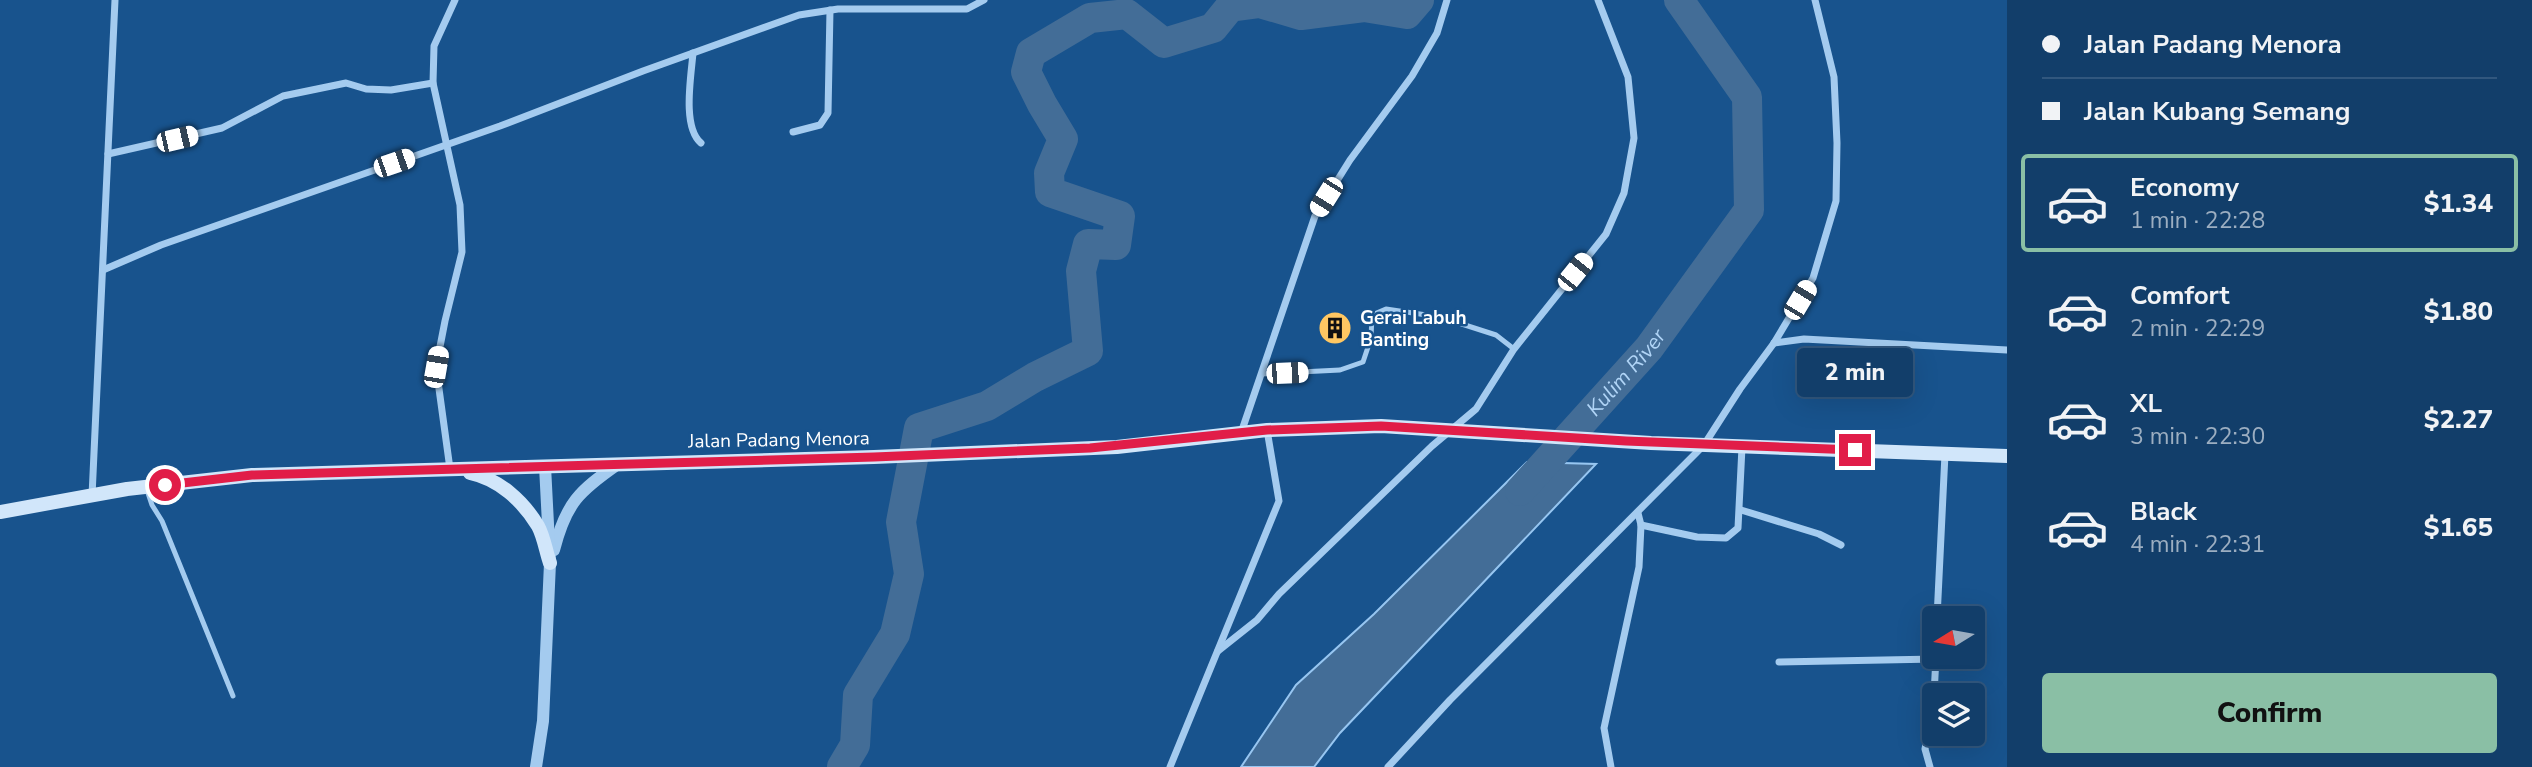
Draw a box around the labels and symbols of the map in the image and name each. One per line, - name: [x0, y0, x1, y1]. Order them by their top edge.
- car: [155, 124, 200, 154]
- car: [371, 146, 418, 180]
- car: [1306, 174, 1347, 220]
- car: [1554, 249, 1597, 295]
- car: [1781, 277, 1820, 323]
- place label: Gerai Labuh Banting: [1360, 305, 1467, 353]
- building icon: Gerai Labuh Banting: [1316, 309, 1354, 347]
- water label: Kulim River: [1580, 323, 1672, 422]
- car: [423, 344, 450, 390]
- callout: 2 min: [1797, 349, 1913, 398]
- car: [1266, 362, 1309, 384]
- street label: Jalan Padang Menora: [687, 425, 870, 455]
- route end: [1839, 434, 1871, 466]
- route start: [149, 469, 181, 501]
- north arrow: [1922, 606, 1984, 668]

